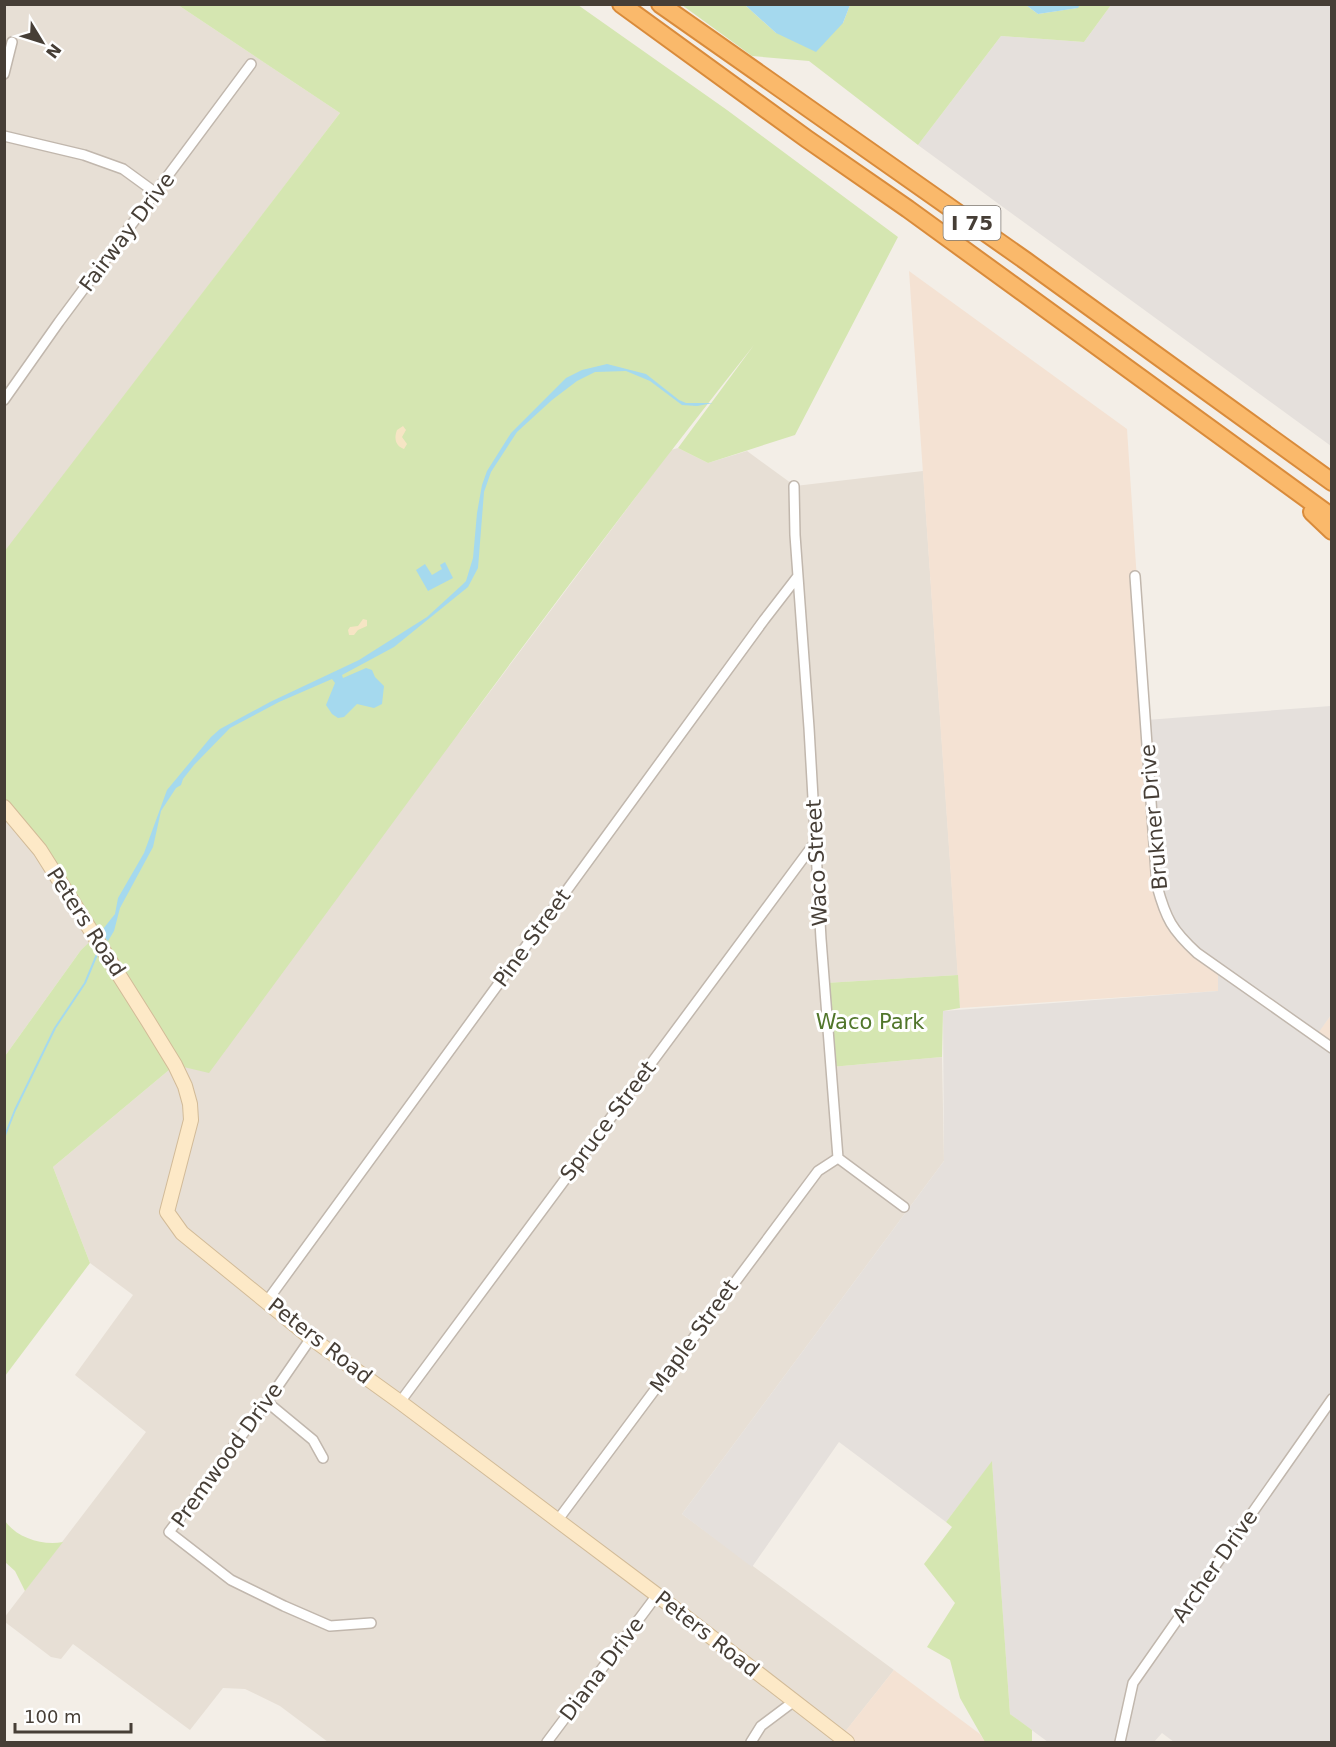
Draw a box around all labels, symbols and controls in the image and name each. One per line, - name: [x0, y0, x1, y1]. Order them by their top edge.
- north arrow: [12, 12, 72, 72]
- text: N: [42, 40, 65, 62]
- street label: Fairway Drive: [74, 168, 180, 296]
- road number: I 75: [944, 206, 1000, 240]
- street label: Brukner Drive: [1136, 743, 1172, 891]
- street label: Waco Street: [802, 799, 832, 927]
- street label: Peters Road: [42, 863, 130, 981]
- street label: Pine Street: [489, 885, 575, 991]
- park label: Waco Park: [816, 1010, 925, 1034]
- street label: Spruce Street: [555, 1056, 661, 1186]
- street label: Maple Street: [645, 1275, 743, 1397]
- street label: Peters Road: [263, 1293, 377, 1389]
- street label: Premwood Drive: [167, 1378, 287, 1532]
- street label: Archer Drive: [1167, 1505, 1263, 1627]
- street label: Peters Road: [650, 1586, 764, 1682]
- street label: Diana Drive: [555, 1612, 649, 1726]
- scale bar: [15, 1696, 130, 1734]
- text: 100 m: [24, 1706, 82, 1727]

